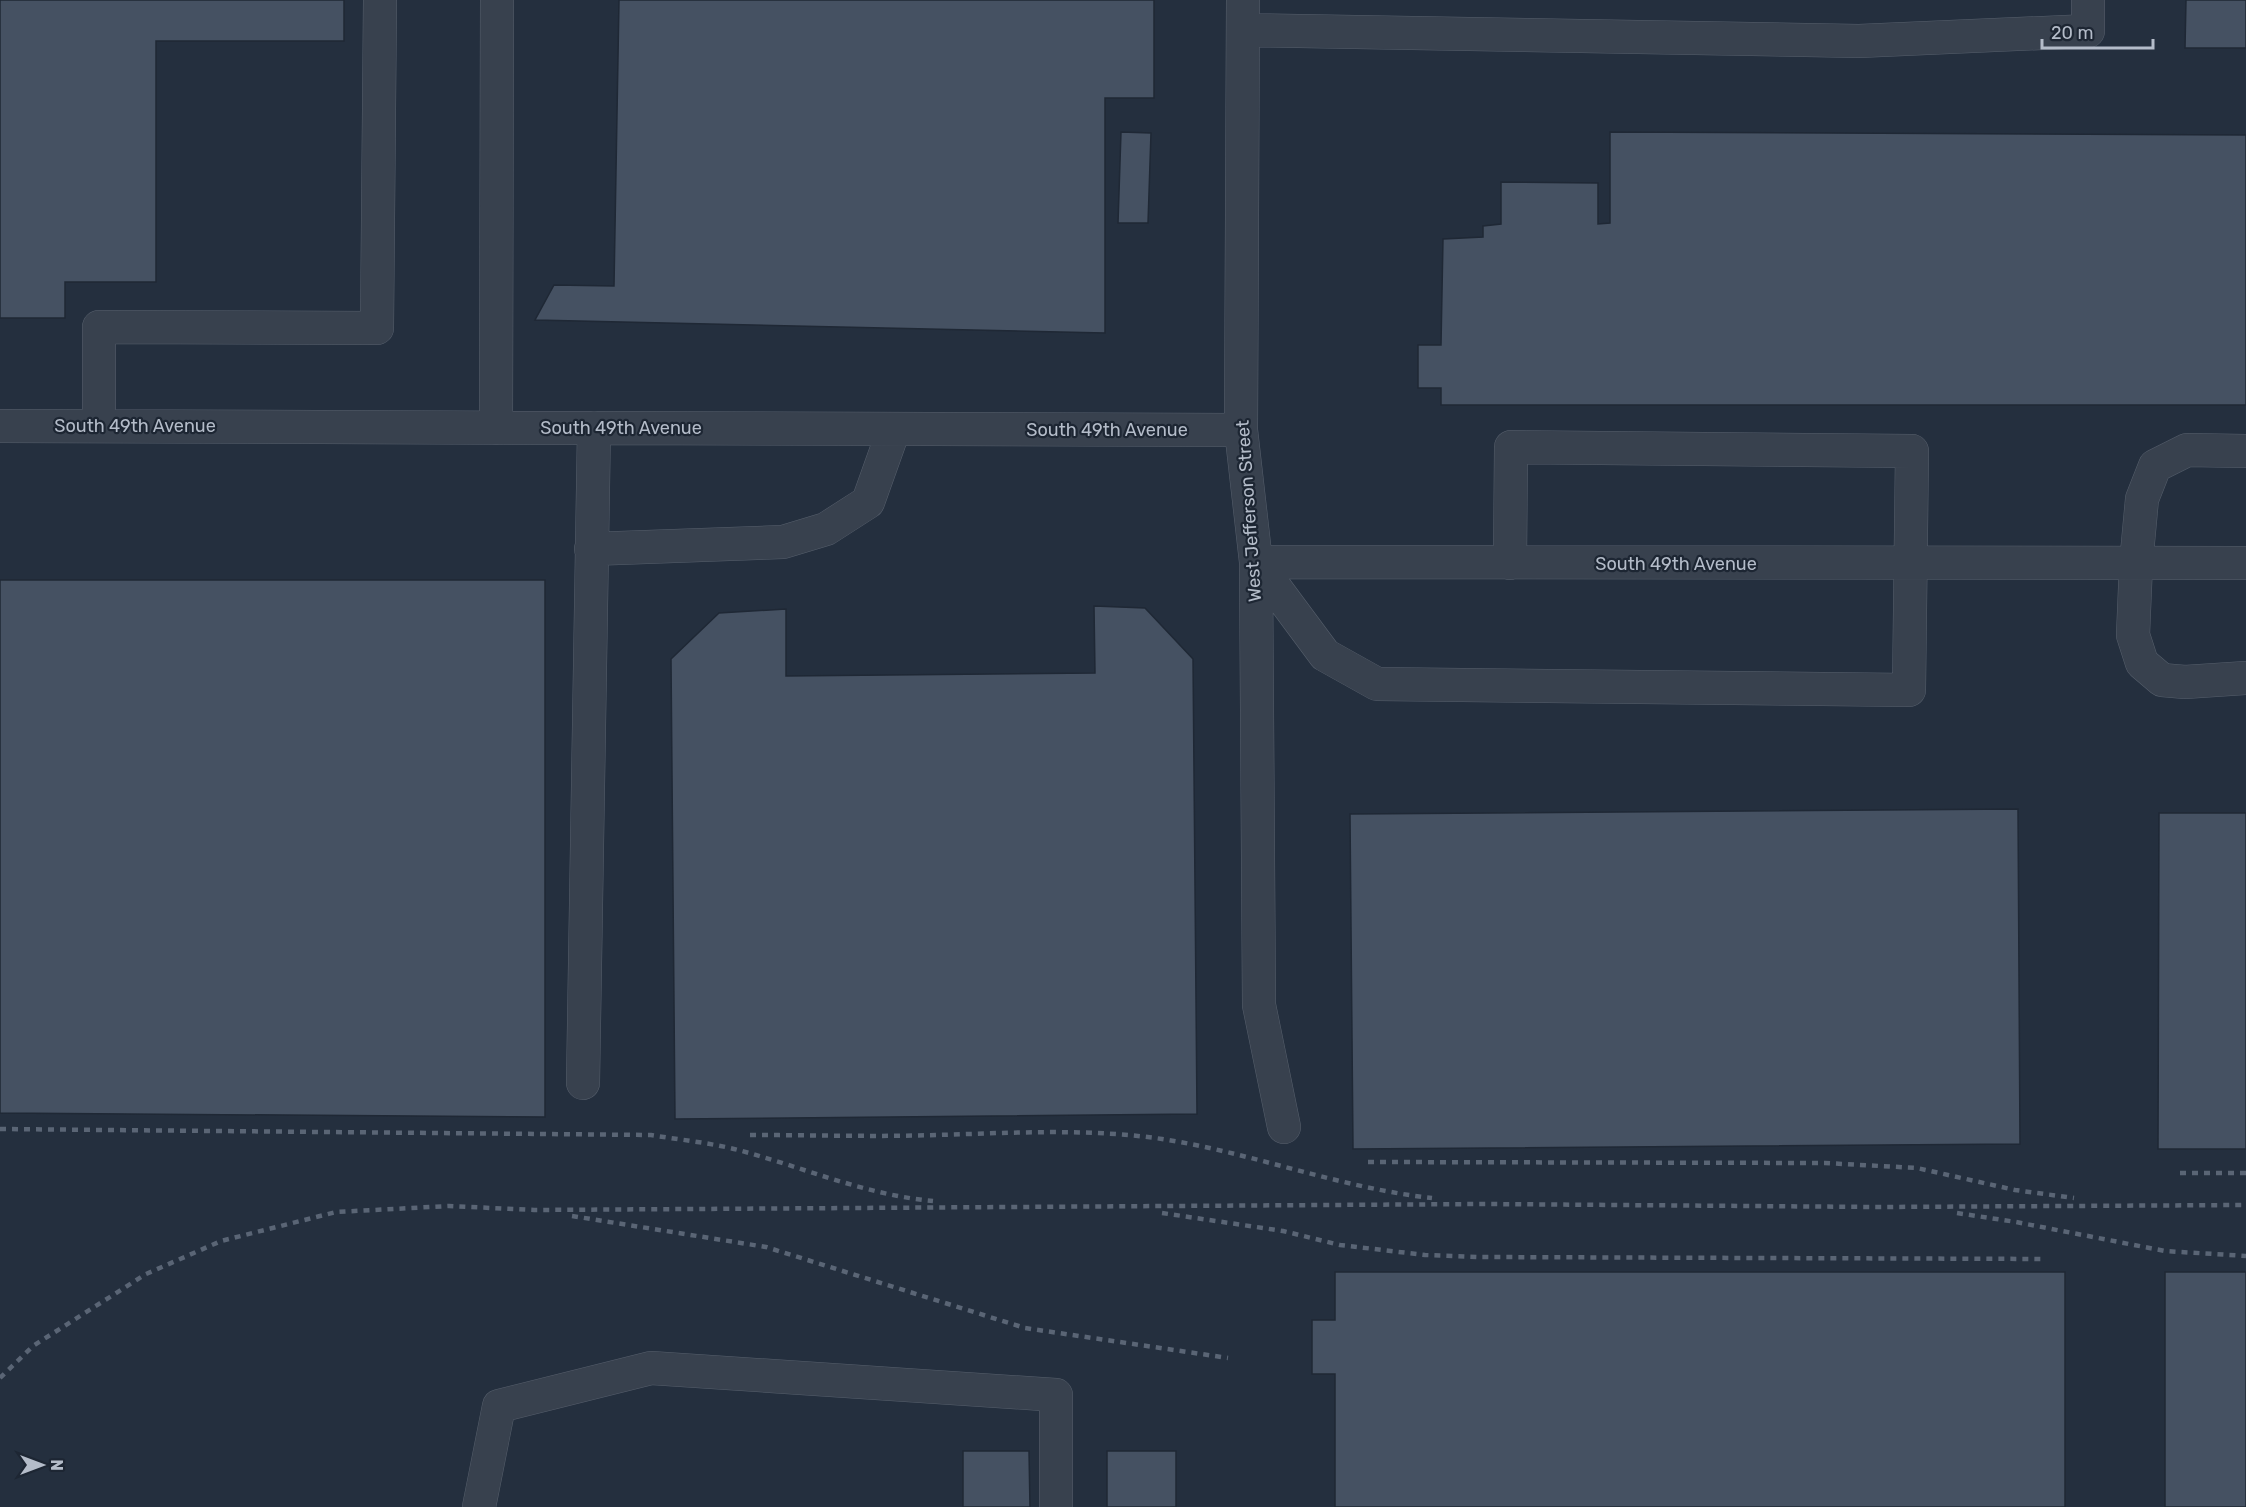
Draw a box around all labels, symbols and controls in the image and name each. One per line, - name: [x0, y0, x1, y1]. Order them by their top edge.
- scale bar: [2042, 12, 2153, 50]
- text: 20 m: [2051, 22, 2093, 44]
- street label: South 49th Avenue: [54, 415, 216, 437]
- street label: South 49th Avenue: [540, 417, 702, 439]
- street label: South 49th Avenue: [1026, 419, 1188, 441]
- street label: West Jefferson Street: [1232, 419, 1266, 603]
- street label: South 49th Avenue: [1595, 553, 1757, 575]
- north arrow: [12, 1435, 72, 1495]
- text: N: [47, 1459, 66, 1471]

